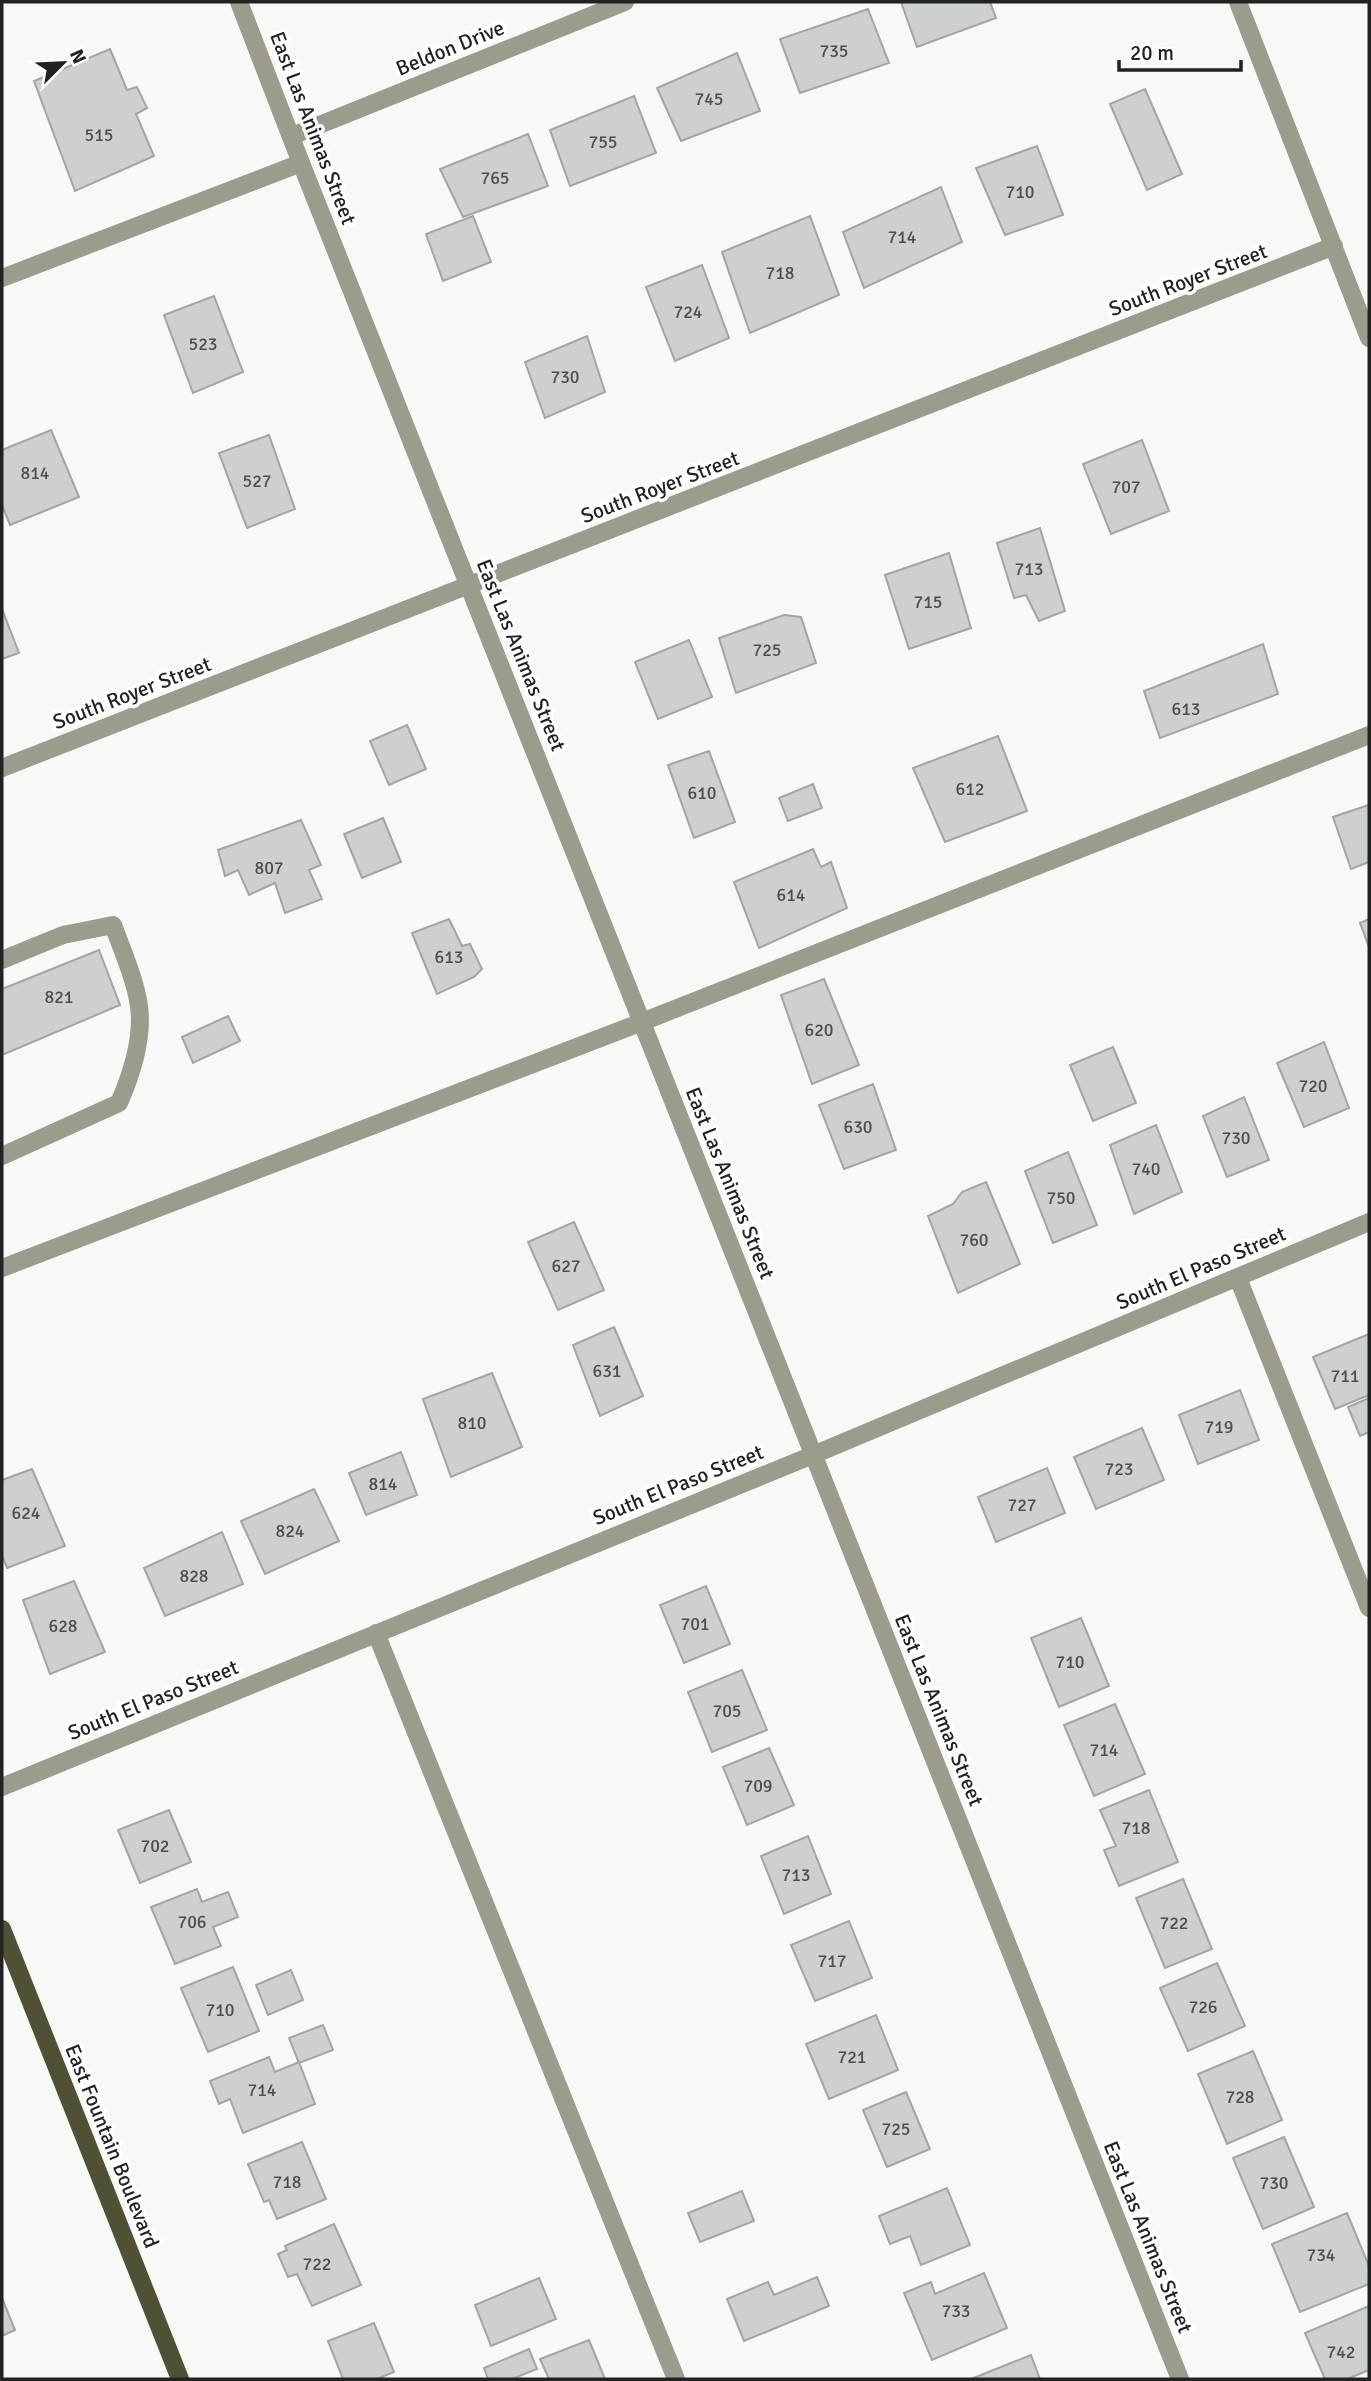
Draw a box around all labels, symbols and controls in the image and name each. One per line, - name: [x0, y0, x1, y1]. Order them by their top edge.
- street label: Beldon Drive: [392, 15, 508, 81]
- north arrow: [28, 28, 98, 98]
- street label: East Las Animas Street: [264, 28, 362, 228]
- scale bar: [1119, 28, 1242, 72]
- house number: 735: [819, 40, 849, 62]
- text: 20 m: [1130, 40, 1174, 66]
- text: N: [64, 46, 91, 67]
- house number: 745: [694, 88, 724, 110]
- house number: 515: [84, 124, 114, 146]
- house number: 755: [588, 131, 618, 153]
- house number: 765: [480, 167, 510, 189]
- house number: 710: [1005, 181, 1035, 203]
- house number: 714: [887, 226, 917, 248]
- street label: South Royer Street: [1105, 238, 1271, 322]
- house number: 718: [765, 262, 795, 284]
- house number: 724: [673, 301, 703, 323]
- house number: 523: [188, 333, 218, 355]
- house number: 730: [550, 366, 580, 388]
- street label: South Royer Street: [577, 445, 743, 529]
- house number: 814: [20, 462, 50, 484]
- house number: 527: [242, 470, 272, 492]
- house number: 707: [1111, 476, 1141, 498]
- street label: East Las Animas Street: [471, 555, 571, 755]
- house number: 713: [1014, 558, 1044, 580]
- house number: 715: [913, 591, 943, 613]
- house number: 725: [752, 639, 782, 661]
- street label: South Royer Street: [49, 651, 215, 735]
- house number: 613: [1171, 698, 1201, 720]
- house number: 612: [955, 778, 985, 800]
- house number: 610: [687, 782, 717, 804]
- house number: 807: [254, 857, 284, 879]
- house number: 614: [776, 884, 806, 906]
- house number: 613: [434, 946, 464, 968]
- house number: 821: [44, 986, 74, 1008]
- house number: 620: [804, 1019, 834, 1041]
- house number: 720: [1298, 1075, 1328, 1097]
- street label: East Las Animas Street: [680, 1083, 780, 1283]
- house number: 630: [843, 1116, 873, 1138]
- house number: 730: [1221, 1127, 1251, 1149]
- house number: 740: [1131, 1158, 1161, 1180]
- house number: 750: [1046, 1187, 1076, 1209]
- street label: South El Paso Street: [1112, 1221, 1290, 1315]
- house number: 760: [959, 1229, 989, 1251]
- house number: 627: [551, 1255, 581, 1277]
- house number: 631: [592, 1360, 622, 1382]
- house number: 711: [1330, 1365, 1360, 1387]
- house number: 810: [457, 1412, 487, 1434]
- house number: 719: [1204, 1416, 1234, 1438]
- street label: South El Paso Street: [589, 1439, 767, 1531]
- house number: 723: [1104, 1458, 1134, 1480]
- house number: 814: [368, 1473, 398, 1495]
- house number: 727: [1007, 1494, 1037, 1516]
- house number: 624: [11, 1502, 41, 1524]
- house number: 824: [275, 1520, 305, 1542]
- house number: 828: [179, 1565, 209, 1587]
- street label: East Las Animas Street: [889, 1610, 989, 1810]
- house number: 701: [680, 1613, 710, 1635]
- house number: 628: [48, 1615, 78, 1637]
- house number: 710: [1055, 1651, 1085, 1673]
- street label: South El Paso Street: [64, 1654, 242, 1746]
- house number: 705: [712, 1700, 742, 1722]
- house number: 714: [1089, 1739, 1119, 1761]
- house number: 709: [743, 1775, 773, 1797]
- house number: 718: [1121, 1817, 1151, 1839]
- house number: 702: [140, 1835, 170, 1857]
- house number: 713: [781, 1864, 811, 1886]
- house number: 706: [177, 1911, 207, 1933]
- house number: 722: [1159, 1912, 1189, 1934]
- house number: 717: [817, 1950, 847, 1972]
- house number: 726: [1188, 1996, 1218, 2018]
- house number: 710: [205, 1999, 235, 2021]
- street label: East Fountain Boulevard: [59, 2040, 165, 2252]
- house number: 721: [837, 2046, 867, 2068]
- house number: 714: [247, 2079, 277, 2101]
- house number: 728: [1225, 2086, 1255, 2108]
- house number: 725: [881, 2118, 911, 2140]
- street label: East Las Animas Street: [1098, 2137, 1198, 2337]
- house number: 718: [272, 2171, 302, 2193]
- house number: 730: [1259, 2172, 1289, 2194]
- house number: 734: [1306, 2244, 1336, 2266]
- house number: 722: [302, 2253, 332, 2275]
- house number: 733: [941, 2300, 971, 2322]
- house number: 742: [1326, 2341, 1356, 2363]

